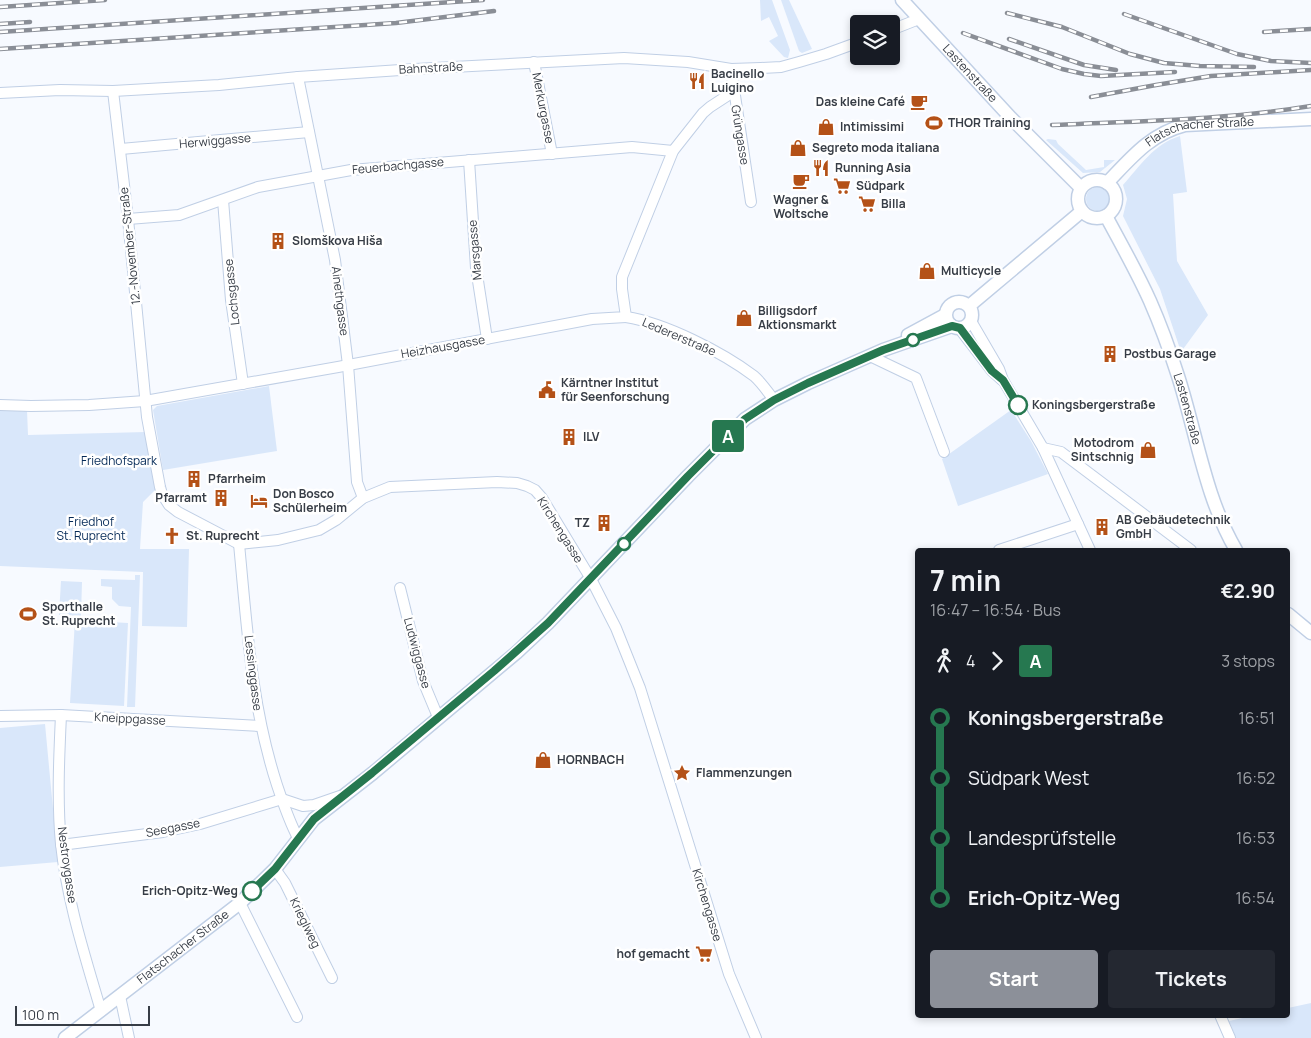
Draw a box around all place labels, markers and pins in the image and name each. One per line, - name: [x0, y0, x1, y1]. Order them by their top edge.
- place label: Bacinello Luigino: [711, 65, 764, 96]
- restaurant icon: Bacinello Luigino: [687, 71, 707, 91]
- cafe icon: Das kleine Café: [909, 92, 929, 112]
- place label: Das kleine Café: [816, 93, 905, 110]
- sports icon: THOR Training: [924, 113, 944, 133]
- place label: THOR Training: [948, 114, 1031, 131]
- shop icon: Intimissimi: [816, 117, 836, 137]
- place label: Intimissimi: [840, 118, 904, 135]
- shop icon: Segreto moda italiana: [788, 138, 808, 158]
- place label: Segreto moda italiana: [812, 139, 940, 156]
- restaurant icon: Running Asia: [811, 158, 831, 178]
- place label: Running Asia: [835, 159, 911, 176]
- cafe icon: Wagner & Woltsche: [791, 171, 811, 191]
- supermarket icon: Südpark: [832, 176, 852, 196]
- place label: Südpark: [856, 177, 905, 194]
- place label: Wagner & Woltsche: [773, 191, 829, 222]
- supermarket icon: Billa: [857, 194, 877, 214]
- place label: Billa: [881, 195, 906, 212]
- building icon: Slomškova Hiša: [268, 231, 288, 251]
- place label: Slomškova Hiša: [292, 232, 383, 249]
- shop icon: Multicycle: [917, 261, 937, 281]
- place label: Multicycle: [941, 262, 1001, 279]
- place label: Billigsdorf Aktionsmarkt: [758, 302, 837, 333]
- shop icon: Billigsdorf Aktionsmarkt: [734, 308, 754, 328]
- unlabelled marker: [906, 333, 920, 347]
- building icon: Postbus Garage: [1100, 344, 1120, 364]
- place label: Postbus Garage: [1124, 345, 1216, 362]
- place label: Kärntner Institut für Seenforschung: [561, 374, 669, 405]
- public building icon: Kärntner Institut für Seenforschung: [537, 380, 557, 400]
- marker: Koningsbergerstraße: [1008, 395, 1028, 415]
- place label: Koningsbergerstraße: [1032, 396, 1155, 413]
- building icon: ILV: [559, 427, 579, 447]
- place label: ILV: [583, 428, 600, 445]
- place label: Motodrom Sintschnig: [1071, 434, 1134, 465]
- shop icon: Motodrom Sintschnig: [1138, 440, 1158, 460]
- building icon: Pfarrheim: [184, 469, 204, 489]
- place label: Pfarrheim: [208, 470, 266, 487]
- place label: Don Bosco Schülerheim: [273, 485, 347, 516]
- building icon: Pfarramt: [211, 488, 231, 508]
- place label: Pfarramt: [155, 489, 207, 506]
- hotel icon: Don Bosco Schülerheim: [249, 491, 269, 511]
- place label: AB Gebäudetechnik GmbH: [1116, 511, 1231, 542]
- building icon: TZ: [594, 513, 614, 533]
- place label: TZ: [575, 514, 590, 531]
- building icon: AB Gebäudetechnik GmbH: [1092, 517, 1112, 537]
- church icon: St. Ruprecht: [162, 526, 182, 546]
- place label: St. Ruprecht: [186, 527, 259, 544]
- unlabelled marker: [617, 537, 631, 551]
- place label: Sporthalle St. Ruprecht: [42, 598, 115, 629]
- sports icon: Sporthalle St. Ruprecht: [18, 604, 38, 624]
- shop icon: HORNBACH: [533, 750, 553, 770]
- place label: HORNBACH: [557, 751, 624, 768]
- place icon: Flammenzungen: [672, 763, 692, 783]
- place label: Flammenzungen: [696, 764, 792, 781]
- marker: Erich-Opitz-Weg: [242, 881, 262, 901]
- place label: Erich-Opitz-Weg: [142, 882, 238, 899]
- supermarket icon: hof gemacht: [694, 944, 714, 964]
- place label: hof gemacht: [616, 945, 690, 962]

